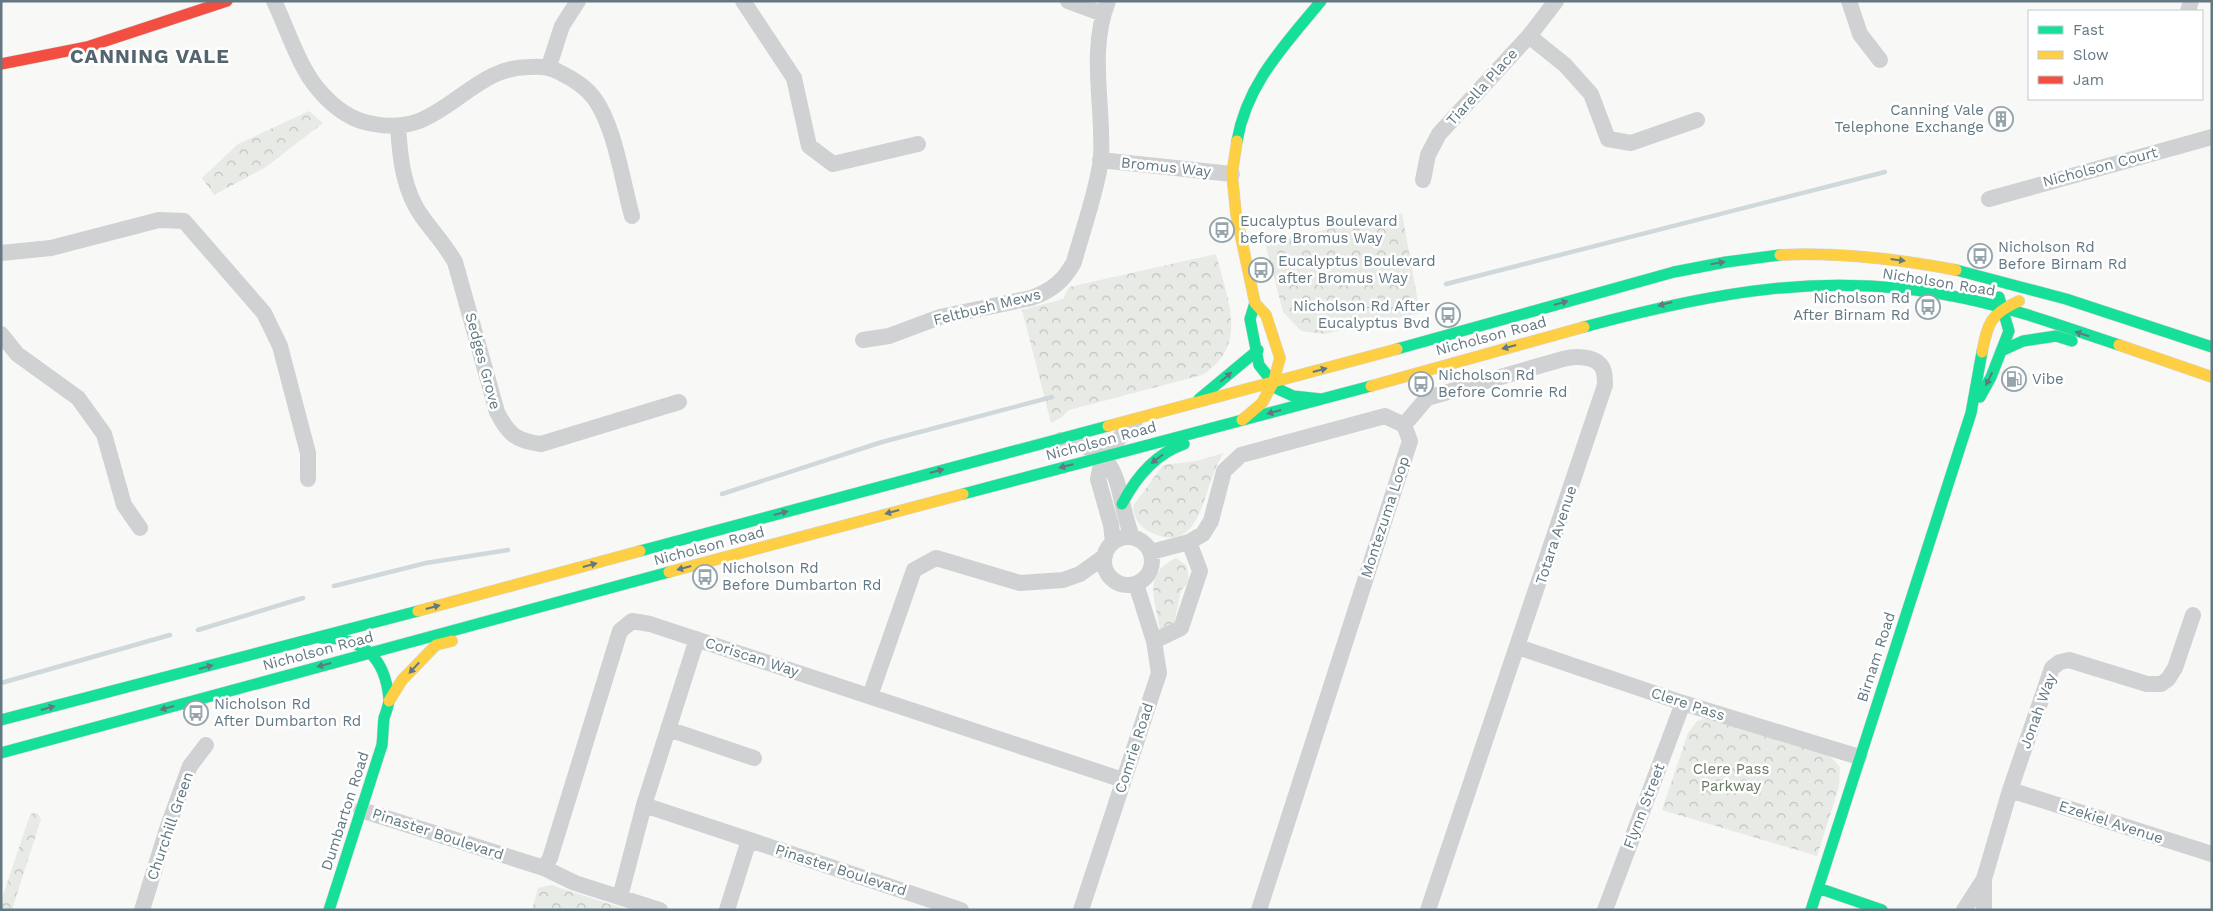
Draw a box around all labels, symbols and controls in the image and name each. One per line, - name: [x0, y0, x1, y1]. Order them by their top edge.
- legend: [2028, 10, 2203, 100]
- text: Fast: [2073, 21, 2105, 39]
- district label: CANNING VALE: [70, 44, 230, 68]
- street label: Tiarella Place: [1443, 45, 1521, 129]
- text: Slow: [2073, 46, 2109, 64]
- text: Jam: [2073, 71, 2104, 89]
- place label: Canning Vale Telephone Exchange: [1835, 101, 1984, 136]
- building icon: Canning Vale Telephone Exchange: [1988, 106, 2014, 132]
- street label: Nicholson Court: [2041, 143, 2160, 191]
- street label: Bromus Way: [1120, 153, 1212, 181]
- place label: Eucalyptus Boulevard before Bromus Way: [1240, 212, 1398, 247]
- bus stop icon: Eucalyptus Boulevard before Bromus Way: [1209, 217, 1235, 243]
- place label: Nicholson Rd Before Birnam Rd: [1998, 238, 2127, 273]
- bus stop icon: Nicholson Rd Before Birnam Rd: [1967, 243, 1993, 269]
- place label: Eucalyptus Boulevard after Bromus Way: [1278, 252, 1436, 287]
- one-way arrow: [1890, 256, 1906, 264]
- bus stop icon: Eucalyptus Boulevard after Bromus Way: [1248, 257, 1274, 283]
- one-way arrow: [1711, 259, 1727, 267]
- street label: Nicholson Road: [1881, 264, 1997, 300]
- street label: Feltbush Mews: [931, 285, 1043, 329]
- place label: Nicholson Rd After Birnam Rd: [1793, 289, 1910, 324]
- bus stop icon: Nicholson Rd After Birnam Rd: [1915, 294, 1941, 320]
- place label: Nicholson Rd After Eucalyptus Bvd: [1293, 297, 1430, 332]
- one-way arrow: [1554, 299, 1569, 307]
- one-way arrow: [1658, 300, 1673, 308]
- bus stop icon: Nicholson Rd After Eucalyptus Bvd: [1435, 302, 1461, 328]
- street label: Sedges Grove: [461, 311, 505, 411]
- street label: Nicholson Road: [1434, 313, 1548, 359]
- one-way arrow: [2075, 330, 2090, 337]
- one-way arrow: [1501, 344, 1516, 352]
- one-way arrow: [1313, 366, 1328, 374]
- place label: Nicholson Rd Before Comrie Rd: [1438, 366, 1567, 401]
- fuel station icon: Vibe: [2001, 366, 2027, 392]
- place label: Vibe: [2032, 370, 2064, 388]
- one-way arrow: [1219, 371, 1231, 383]
- bus stop icon: Nicholson Rd Before Comrie Rd: [1408, 371, 1434, 397]
- one-way arrow: [1985, 372, 1993, 386]
- one-way arrow: [1266, 408, 1281, 416]
- street label: Nicholson Road: [1044, 418, 1158, 464]
- one-way arrow: [1151, 454, 1164, 465]
- street label: Montezuma Loop: [1357, 454, 1413, 580]
- one-way arrow: [1058, 462, 1073, 470]
- one-way arrow: [930, 467, 945, 475]
- street label: Totara Avenue: [1532, 483, 1580, 587]
- one-way arrow: [773, 509, 788, 517]
- one-way arrow: [884, 509, 899, 517]
- street label: Nicholson Road: [652, 523, 766, 569]
- place label: Nicholson Rd Before Dumbarton Rd: [722, 559, 881, 594]
- one-way arrow: [582, 560, 597, 568]
- one-way arrow: [677, 564, 692, 572]
- bus stop icon: Nicholson Rd Before Dumbarton Rd: [692, 564, 718, 590]
- one-way arrow: [425, 603, 440, 611]
- street label: Birnam Road: [1853, 610, 1899, 704]
- street label: Nicholson Road: [261, 628, 375, 674]
- street label: Coriscan Way: [703, 633, 802, 681]
- one-way arrow: [317, 661, 332, 669]
- one-way arrow: [408, 661, 420, 673]
- one-way arrow: [198, 663, 213, 671]
- street label: Jonah Way: [2016, 671, 2060, 751]
- street label: Clere Pass: [1649, 684, 1727, 724]
- place label: Nicholson Rd After Dumbarton Rd: [214, 695, 361, 730]
- bus stop icon: Nicholson Rd After Dumbarton Rd: [183, 700, 209, 726]
- street label: Comrie Road: [1111, 700, 1157, 796]
- one-way arrow: [41, 704, 56, 712]
- one-way arrow: [160, 704, 175, 712]
- street label: Dumbarton Road: [317, 749, 373, 873]
- street label: Flynn Street: [1619, 760, 1669, 851]
- park label: Clere Pass Parkway: [1693, 760, 1769, 795]
- street label: Churchill Green: [143, 769, 197, 883]
- street label: Ezekiel Avenue: [2056, 797, 2166, 847]
- street label: Pinaster Boulevard: [370, 804, 506, 864]
- street label: Pinaster Boulevard: [773, 840, 909, 900]

